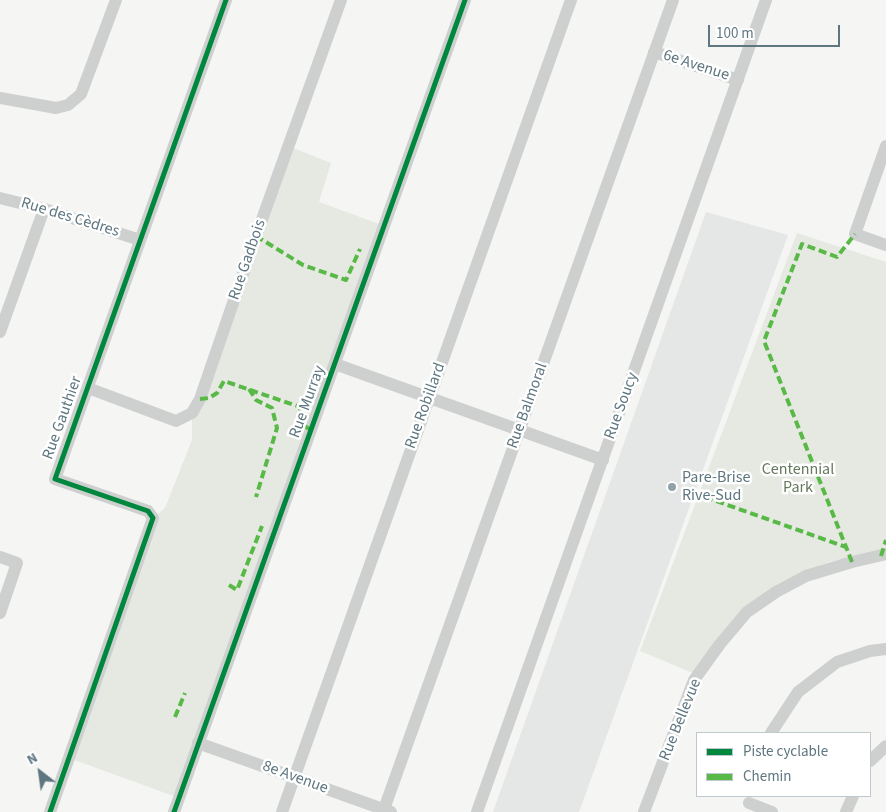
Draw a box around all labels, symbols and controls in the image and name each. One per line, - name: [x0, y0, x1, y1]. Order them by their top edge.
- scale bar: [711, 15, 844, 47]
- text: 100 m: [716, 23, 754, 44]
- street label: 6e Avenue: [661, 46, 731, 86]
- street label: Rue des Cèdres: [19, 194, 121, 242]
- street label: Rue Gadbois: [225, 217, 271, 303]
- street label: Rue Robillard: [402, 361, 450, 451]
- street label: Rue Balmoral: [504, 361, 552, 451]
- street label: Rue Murray: [286, 363, 330, 441]
- street label: Rue Soucy: [601, 370, 643, 442]
- street label: Rue Gauthier: [39, 374, 87, 462]
- park label: Centennial Park: [762, 460, 834, 498]
- place label: Pare-Brise Rive-Sud: [682, 468, 750, 506]
- marker: Pare-Brise Rive-Sud: [666, 481, 678, 493]
- street label: Rue Bellevue: [656, 676, 706, 764]
- legend: [696, 732, 871, 797]
- text: Piste cyclable: [743, 741, 828, 762]
- north arrow: [15, 747, 65, 797]
- text: N: [23, 748, 42, 770]
- street label: 8e Avenue: [260, 757, 330, 799]
- text: Chemin: [743, 766, 792, 787]

